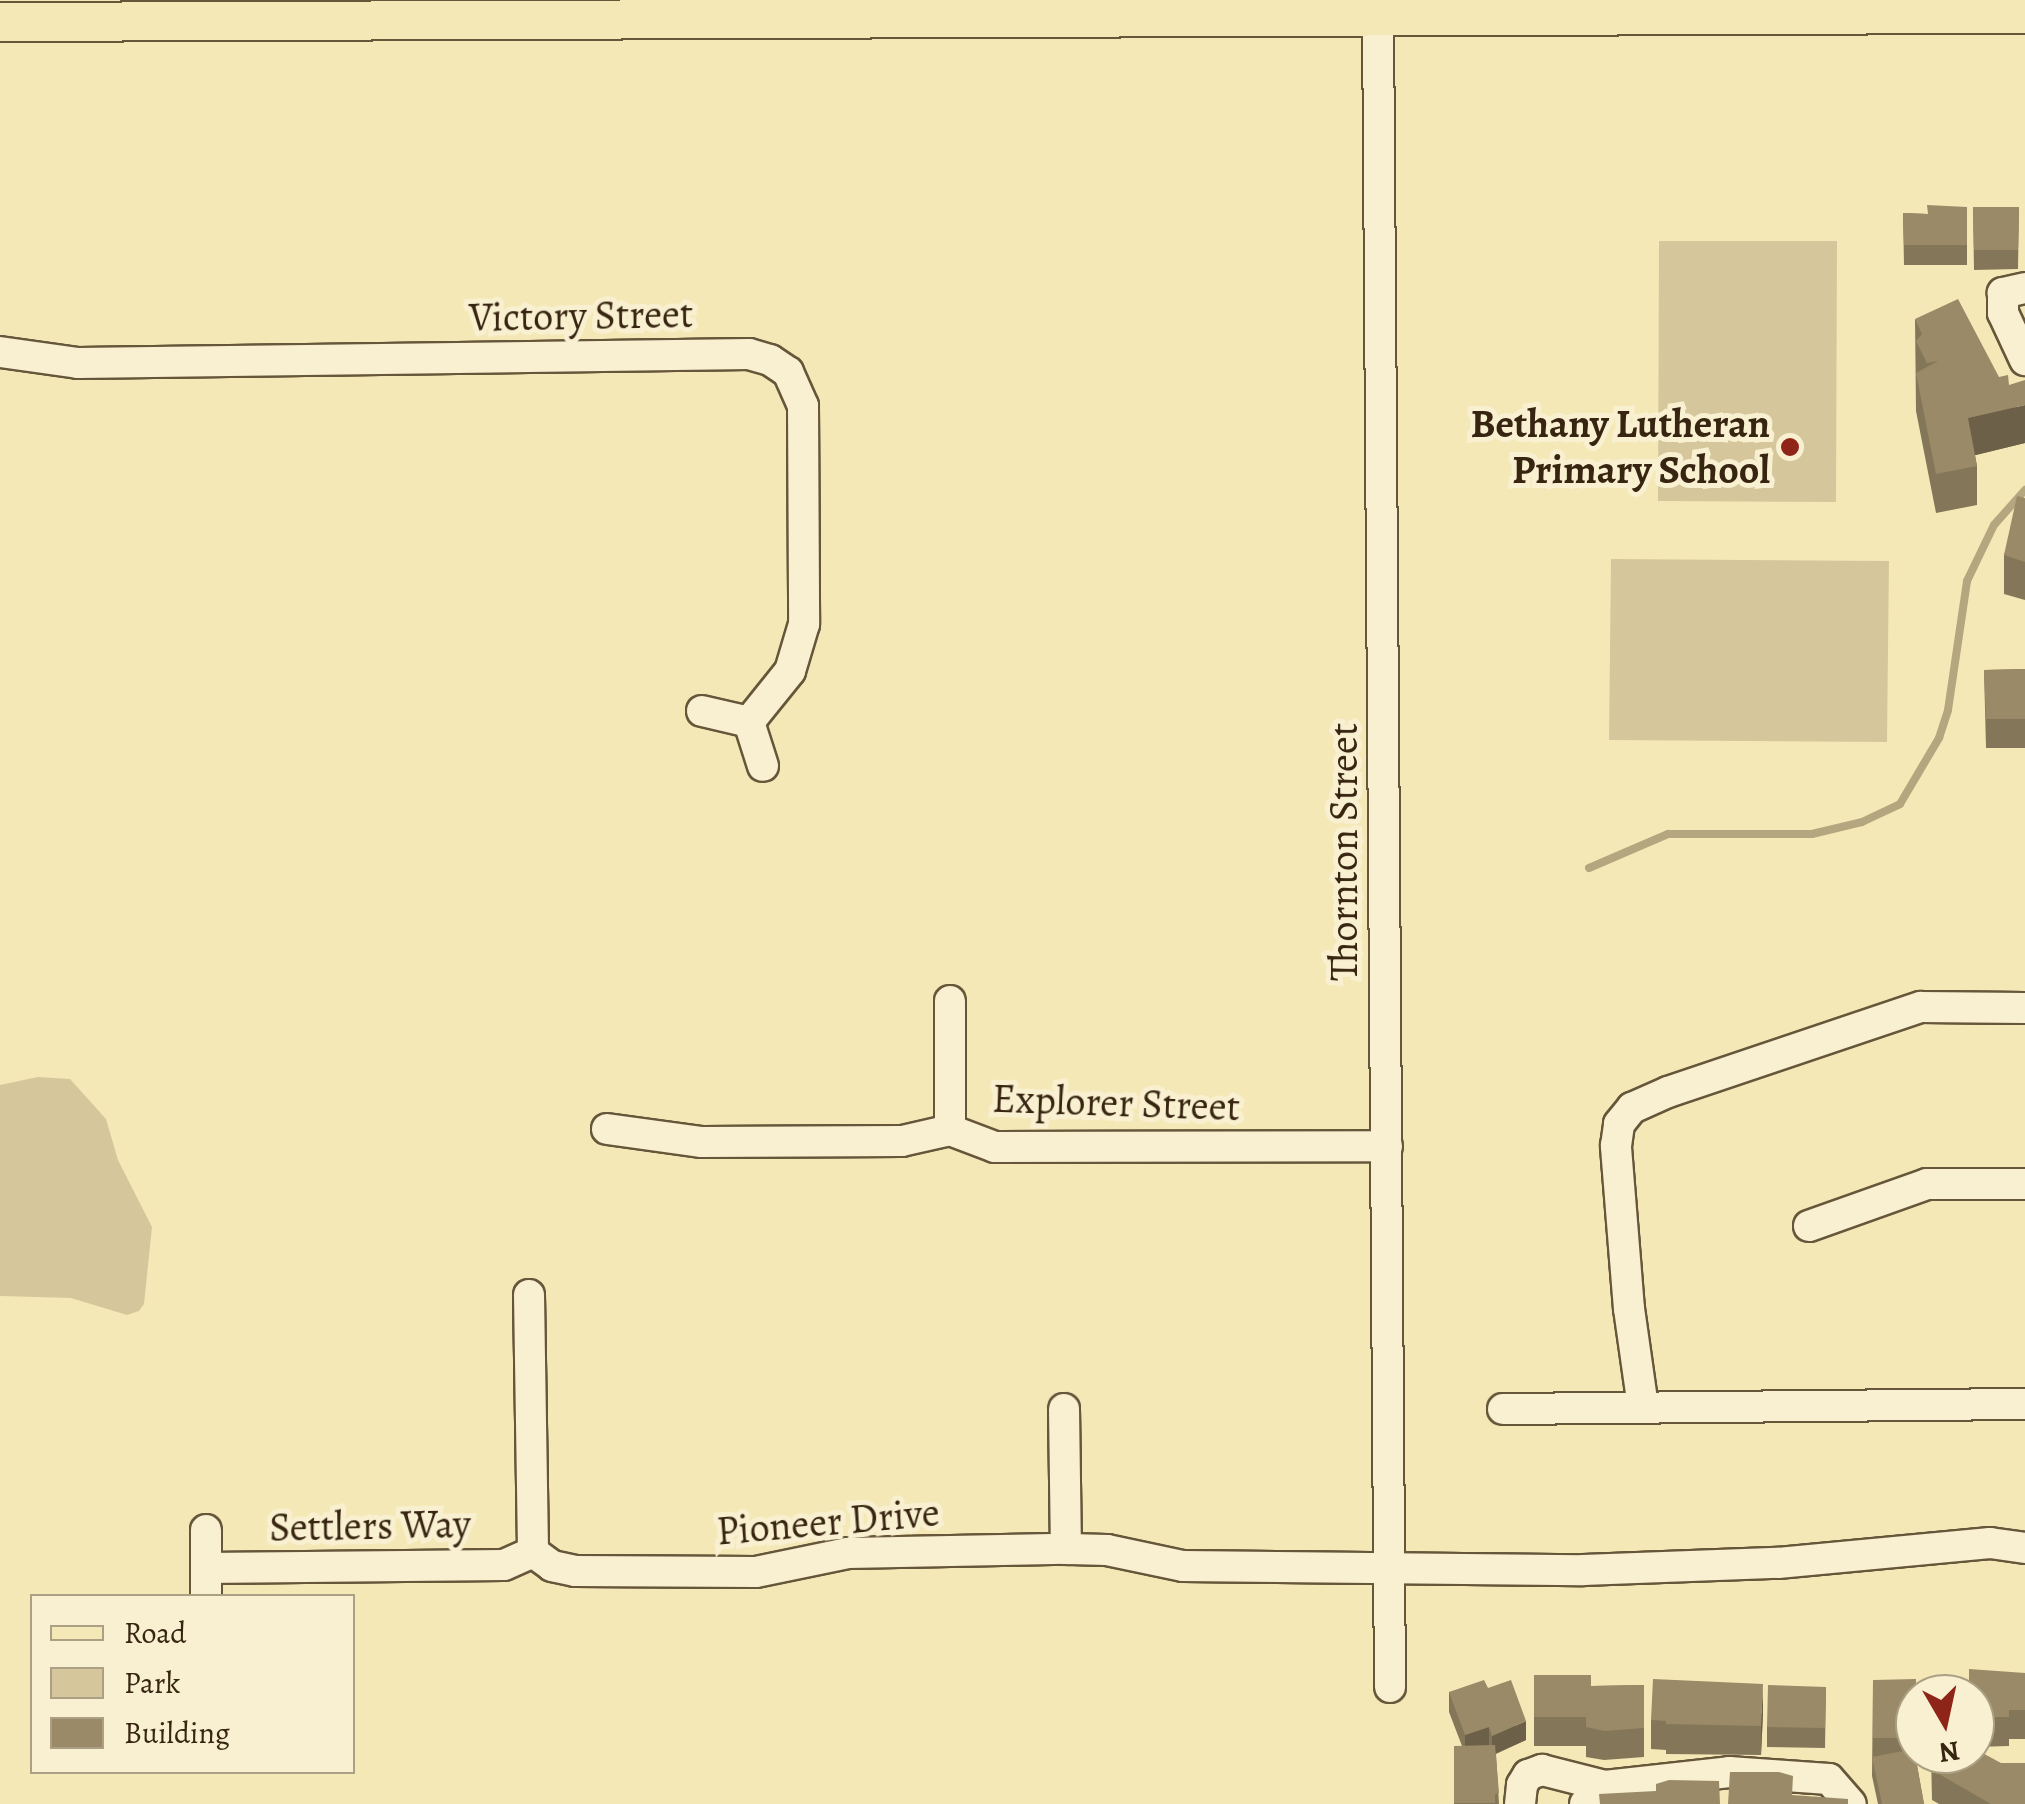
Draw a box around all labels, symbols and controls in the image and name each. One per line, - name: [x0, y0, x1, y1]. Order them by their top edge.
- street label: Victory Street: [468, 290, 694, 342]
- place label: Bethany Lutheran Primary School: [1471, 400, 1770, 494]
- marker: Bethany Lutheran Primary School: [1779, 436, 1801, 458]
- street label: Thornton Street: [1320, 723, 1368, 981]
- street label: Explorer Street: [991, 1075, 1241, 1131]
- street label: Pioneer Drive: [715, 1488, 941, 1556]
- street label: Settlers Way: [269, 1500, 471, 1552]
- legend: [30, 1594, 355, 1774]
- text: Road: [124, 1613, 186, 1653]
- text: Park: [124, 1663, 180, 1703]
- north arrow: [1895, 1674, 1995, 1774]
- text: Building: [124, 1713, 230, 1753]
- text: N: [1936, 1731, 1962, 1772]

